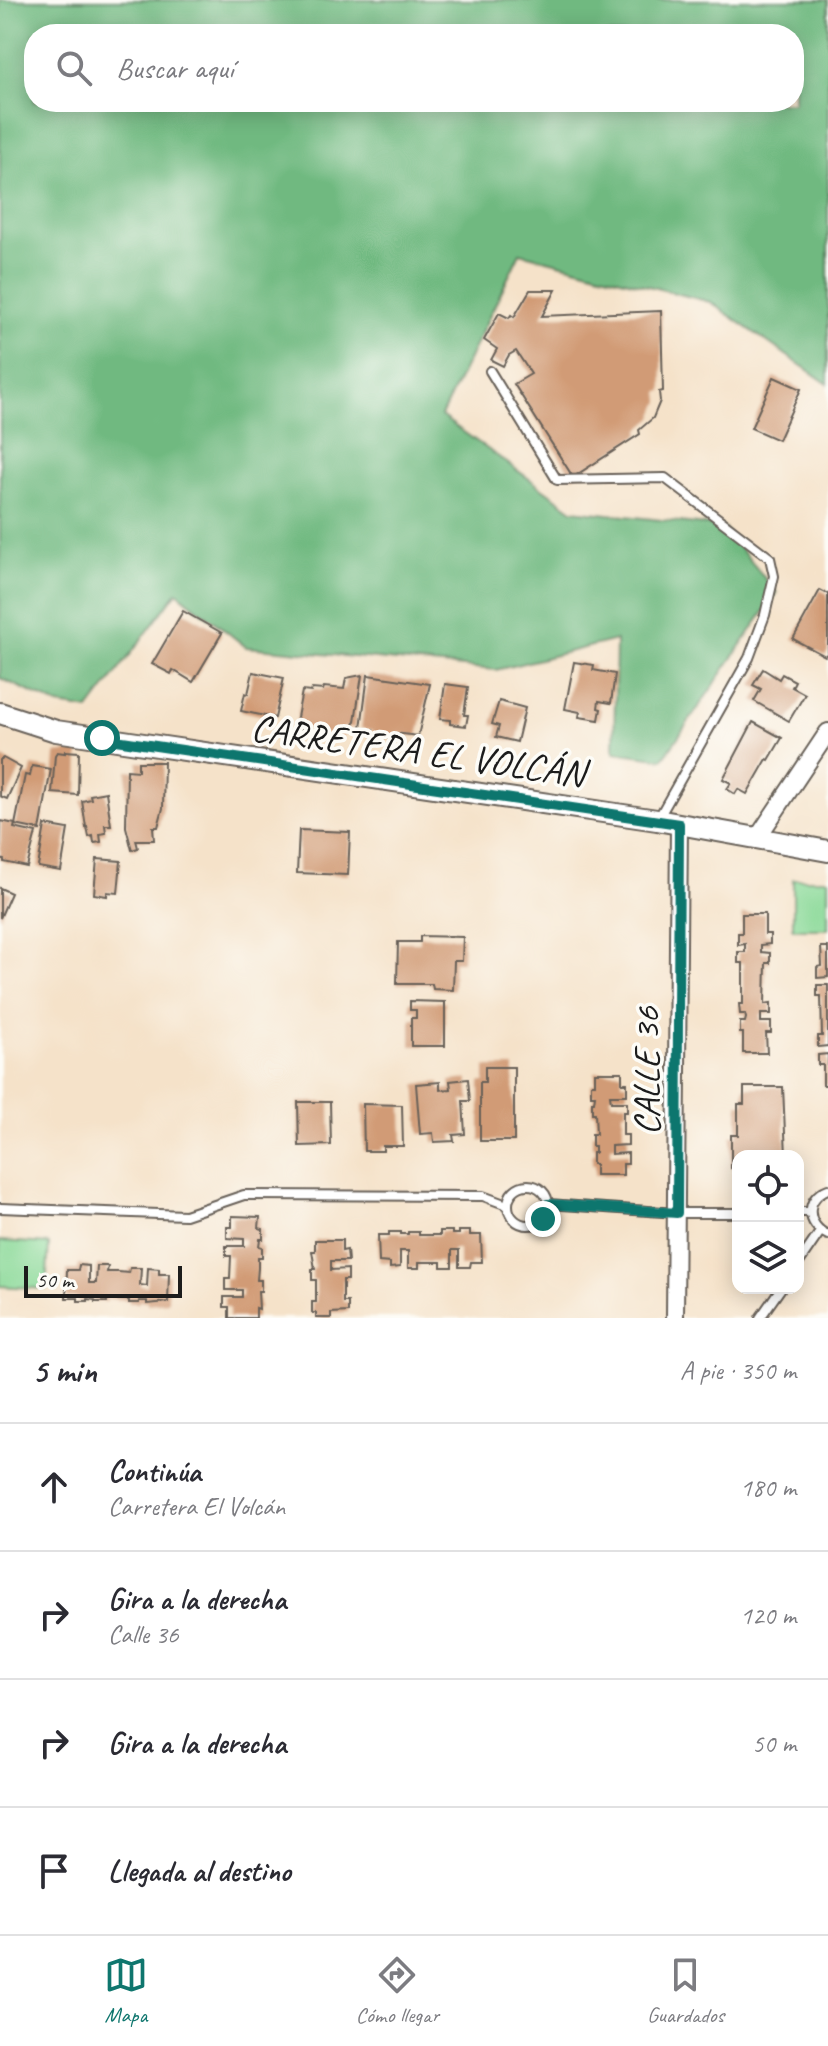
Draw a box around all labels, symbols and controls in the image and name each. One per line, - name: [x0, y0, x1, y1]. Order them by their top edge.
- search box: [24, 24, 804, 112]
- icon: search: [52, 46, 96, 90]
- text: Buscar aquí: [116, 49, 234, 87]
- street label: CARRETERA EL VOLCÁN: [249, 704, 592, 798]
- route start: [84, 720, 120, 756]
- street label: CALLE 36: [623, 1005, 670, 1135]
- map controls: [732, 1150, 804, 1294]
- button: locate: [732, 1150, 804, 1222]
- route end: [525, 1201, 561, 1237]
- button: layers: [732, 1222, 804, 1294]
- scale bar: [24, 1262, 182, 1298]
- text: 50 m: [36, 1266, 73, 1294]
- text: 5 min: [32, 1349, 97, 1392]
- text: A pie · 350 m: [680, 1354, 796, 1387]
- text: Continúa: [108, 1452, 201, 1490]
- icon: ahead: [32, 1465, 76, 1509]
- text: 180 m: [740, 1471, 796, 1504]
- text: Carretera El Volcán: [108, 1490, 285, 1523]
- text: Gira a la derecha: [108, 1580, 286, 1618]
- icon: right: [32, 1593, 76, 1637]
- text: 120 m: [740, 1599, 796, 1632]
- text: Calle 36: [108, 1618, 179, 1651]
- icon: right: [32, 1721, 76, 1765]
- text: Gira a la derecha: [108, 1724, 286, 1762]
- text: 50 m: [752, 1727, 796, 1760]
- icon: arrive: [32, 1849, 76, 1893]
- text: Llegada al destino: [108, 1852, 291, 1890]
- tab: Mapa: [104, 1953, 148, 2029]
- tab: Cómo llegar: [356, 1953, 439, 2029]
- tab: Guardados: [647, 1953, 724, 2029]

